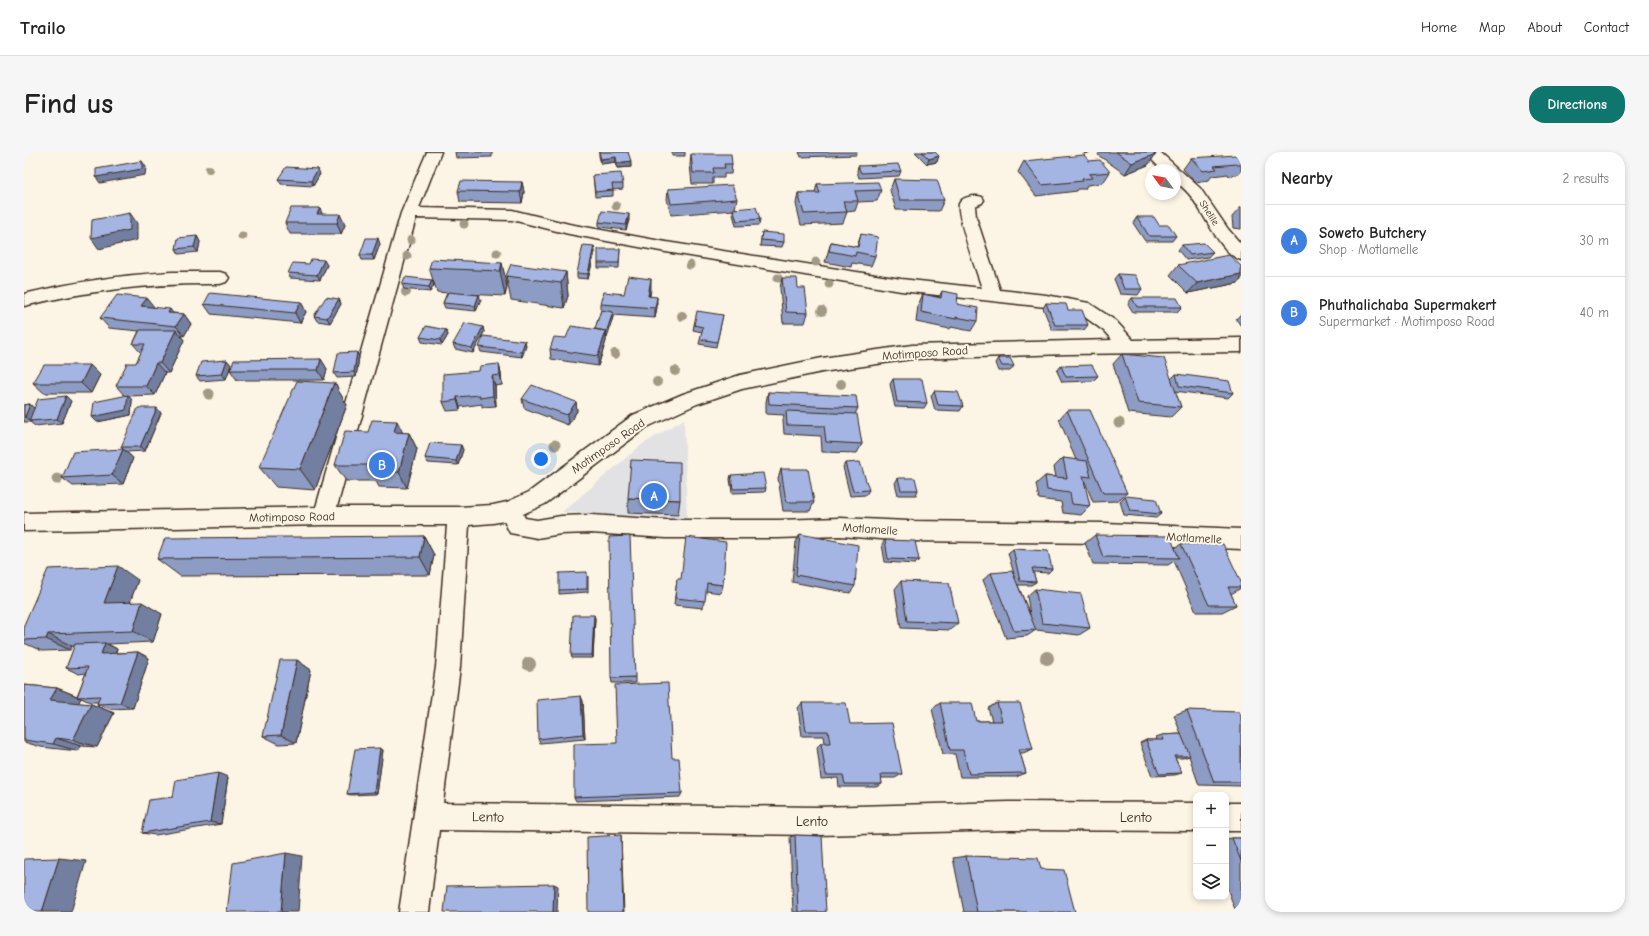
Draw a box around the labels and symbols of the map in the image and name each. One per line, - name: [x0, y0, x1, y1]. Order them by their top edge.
- north arrow: [1145, 164, 1181, 200]
- street label: Shelile: [1196, 198, 1222, 228]
- street label: Motimposo Road: [881, 343, 969, 363]
- street label: Motimposo Road: [569, 416, 647, 476]
- your location: [531, 449, 551, 469]
- pin: B: [369, 450, 395, 480]
- pin: A: [641, 481, 667, 511]
- street label: Motimposo Road: [249, 509, 335, 525]
- street label: Motlamelle: [842, 520, 898, 538]
- street label: Motlamelle: [1166, 530, 1222, 546]
- street label: Lento: [472, 808, 504, 826]
- street label: Lento: [1120, 809, 1152, 826]
- street label: Lento: [796, 813, 828, 830]

